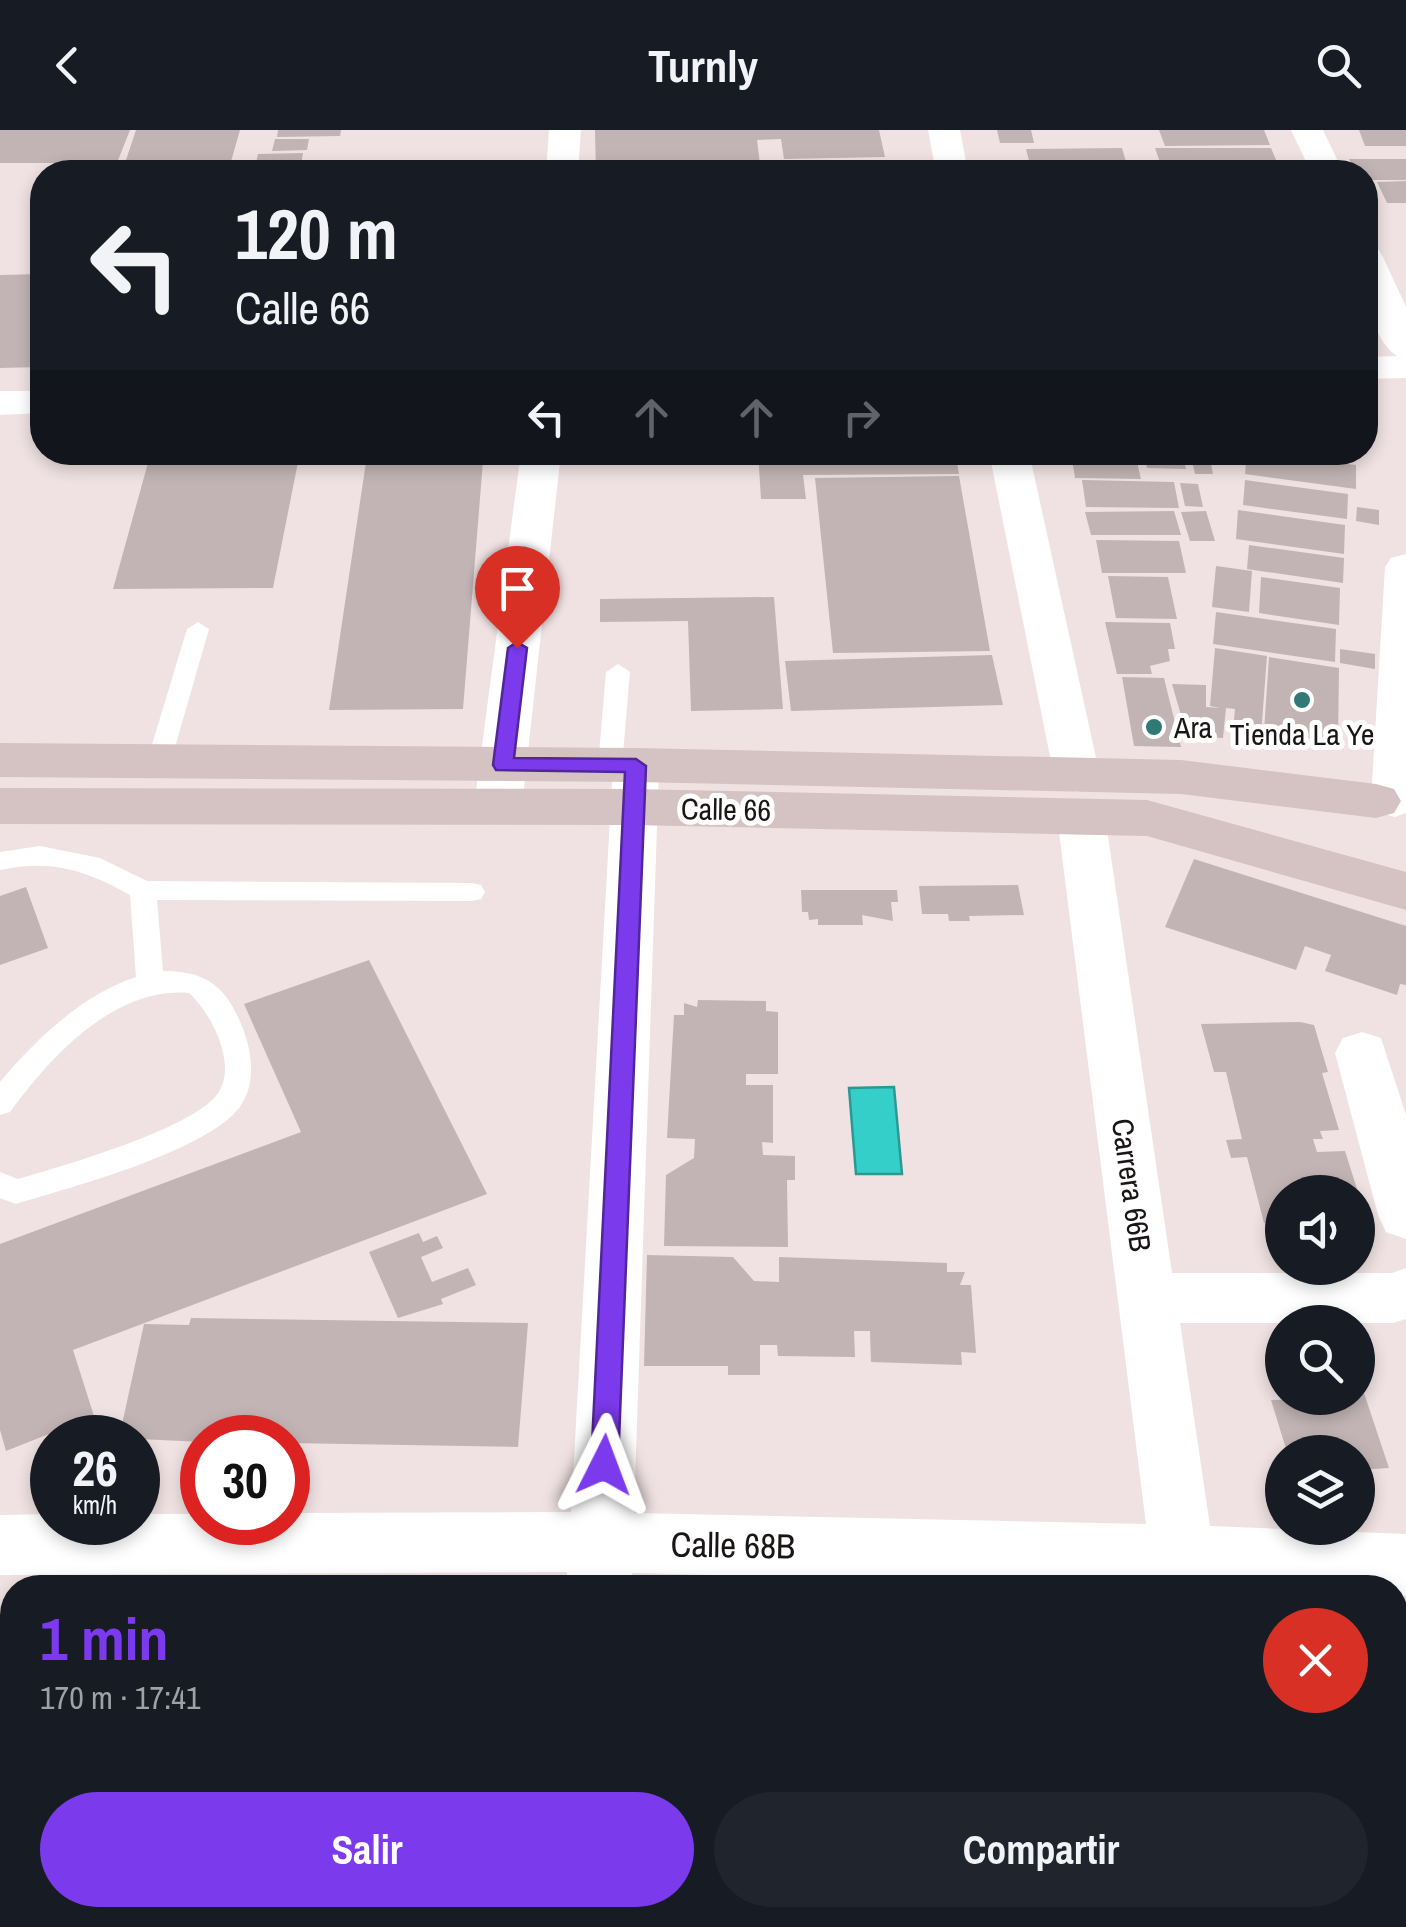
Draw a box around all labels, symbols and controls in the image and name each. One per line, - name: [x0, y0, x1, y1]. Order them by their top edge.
- text: Turnly: [648, 35, 758, 96]
- icon: back: [40, 38, 95, 93]
- icon: search: [1311, 38, 1366, 93]
- text: 120 m: [235, 187, 398, 281]
- icon: left: [70, 200, 200, 330]
- text: Calle 66: [235, 277, 370, 338]
- icon: left: [519, 390, 574, 445]
- icon: ahead: [624, 390, 679, 445]
- icon: ahead: [729, 390, 784, 445]
- icon: right: [834, 390, 889, 445]
- pin: [475, 546, 560, 649]
- icon: arrive: [490, 561, 545, 616]
- marker: Tienda La Ye: [1291, 689, 1313, 711]
- place label: Ara: [1173, 707, 1213, 747]
- place label: Tienda La Ye: [1230, 714, 1374, 754]
- marker: Ara: [1143, 716, 1165, 738]
- street label: Calle 66: [681, 788, 771, 830]
- street label: Carrera 66B: [1103, 1116, 1161, 1254]
- map controls: [1265, 1175, 1375, 1545]
- button: sound: [1265, 1175, 1375, 1285]
- button: search: [1265, 1305, 1375, 1415]
- position arrow: [552, 1413, 656, 1517]
- speed limit sign: 30: [180, 1415, 310, 1545]
- text: 26: [72, 1434, 118, 1502]
- button: layers: [1265, 1435, 1375, 1545]
- text: km/h: [73, 1488, 117, 1522]
- street label: Calle 68B: [670, 1520, 796, 1570]
- text: 1 min: [40, 1598, 169, 1679]
- button: close: [1263, 1608, 1368, 1713]
- text: 170 m · 17:41: [40, 1676, 200, 1719]
- button: Salir: [40, 1792, 694, 1907]
- button: Compartir: [714, 1792, 1368, 1907]

